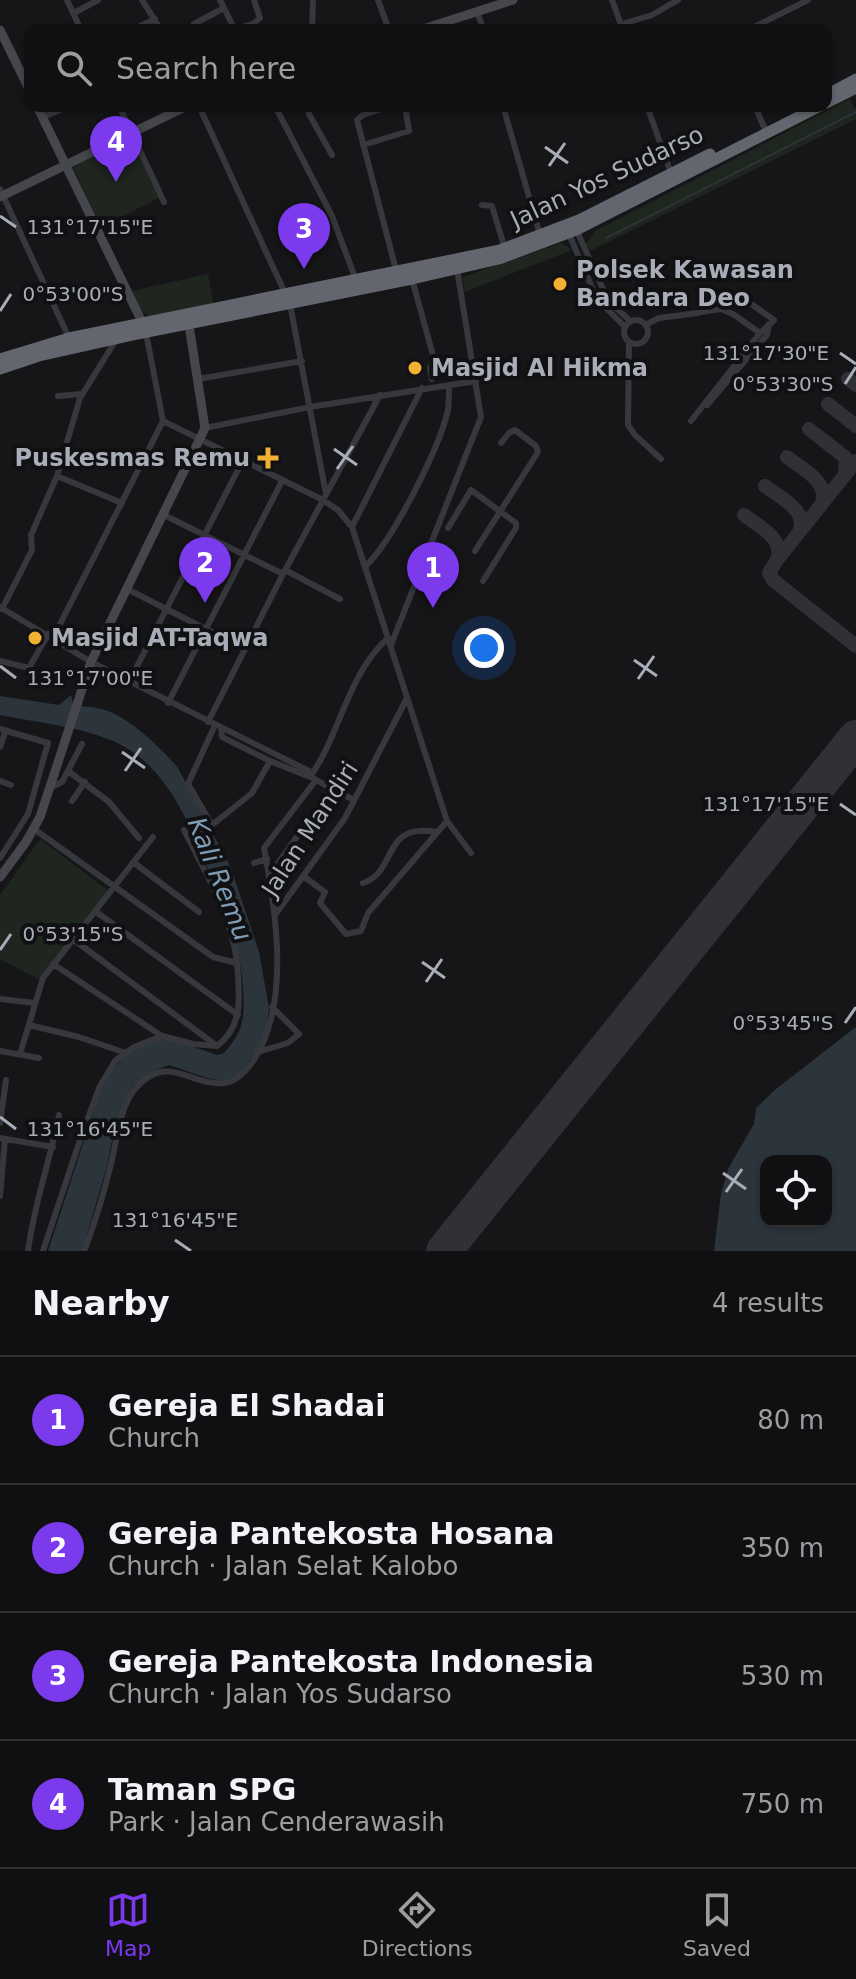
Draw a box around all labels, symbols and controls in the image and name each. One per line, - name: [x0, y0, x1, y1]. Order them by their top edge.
- search box: [24, 24, 832, 112]
- icon: search: [52, 46, 96, 90]
- text: Search here: [116, 51, 296, 86]
- pin: 4: [90, 116, 142, 182]
- street label: Jalan Yos Sudarso: [504, 120, 708, 235]
- pin: 3: [278, 203, 330, 269]
- text: 131°17'15"E: [27, 215, 153, 239]
- place label: Polsek Kawasan Bandara Deo: [576, 256, 794, 312]
- marker: Polsek Kawasan Bandara Deo: [551, 275, 569, 293]
- text: 0°53'00"S: [22, 282, 124, 306]
- text: 131°17'30"E: [703, 341, 829, 365]
- place label: Masjid Al Hikma: [431, 354, 648, 382]
- marker: Masjid Al Hikma: [406, 359, 424, 377]
- text: 0°53'30"S: [732, 372, 834, 396]
- place label: Puskesmas Remu: [14, 444, 250, 472]
- marker: Puskesmas Remu: [257, 447, 279, 469]
- pin: 2: [179, 537, 231, 603]
- pin: 1: [407, 542, 459, 608]
- place label: Masjid AT-Taqwa: [51, 624, 268, 652]
- your location: [464, 628, 504, 668]
- marker: Masjid AT-Taqwa: [26, 629, 44, 647]
- text: 131°17'00"E: [27, 666, 153, 690]
- street label: Jalan Mandiri: [255, 756, 364, 903]
- text: 131°17'15"E: [703, 792, 829, 816]
- water label: Kali Remu: [182, 813, 258, 945]
- text: 0°53'15"S: [22, 922, 124, 946]
- text: 0°53'45"S: [732, 1011, 834, 1035]
- text: 131°16'45"E: [27, 1117, 153, 1141]
- map controls: [760, 1155, 832, 1227]
- button: locate: [760, 1155, 832, 1227]
- text: 131°16'45"E: [112, 1208, 238, 1232]
- text: Nearby: [32, 1283, 170, 1323]
- text: 4 results: [712, 1288, 824, 1318]
- text: Gereja El Shadai: [108, 1388, 386, 1423]
- text: 1: [49, 1405, 67, 1435]
- text: 80 m: [757, 1405, 824, 1435]
- text: Church: [108, 1423, 200, 1453]
- text: Gereja Pantekosta Hosana: [108, 1516, 555, 1551]
- text: 2: [49, 1533, 67, 1563]
- text: 350 m: [741, 1533, 824, 1563]
- text: Church · Jalan Selat Kalobo: [108, 1551, 458, 1581]
- text: Gereja Pantekosta Indonesia: [108, 1644, 594, 1679]
- text: 3: [49, 1661, 67, 1691]
- text: 530 m: [741, 1661, 824, 1691]
- text: Church · Jalan Yos Sudarso: [108, 1679, 452, 1709]
- text: Taman SPG: [108, 1772, 296, 1807]
- text: 4: [49, 1789, 67, 1819]
- text: 750 m: [741, 1789, 824, 1819]
- text: Park · Jalan Cenderawasih: [108, 1807, 445, 1837]
- tab: Map: [105, 1888, 152, 1961]
- tab: Directions: [362, 1888, 473, 1961]
- tab: Saved: [683, 1888, 751, 1961]

